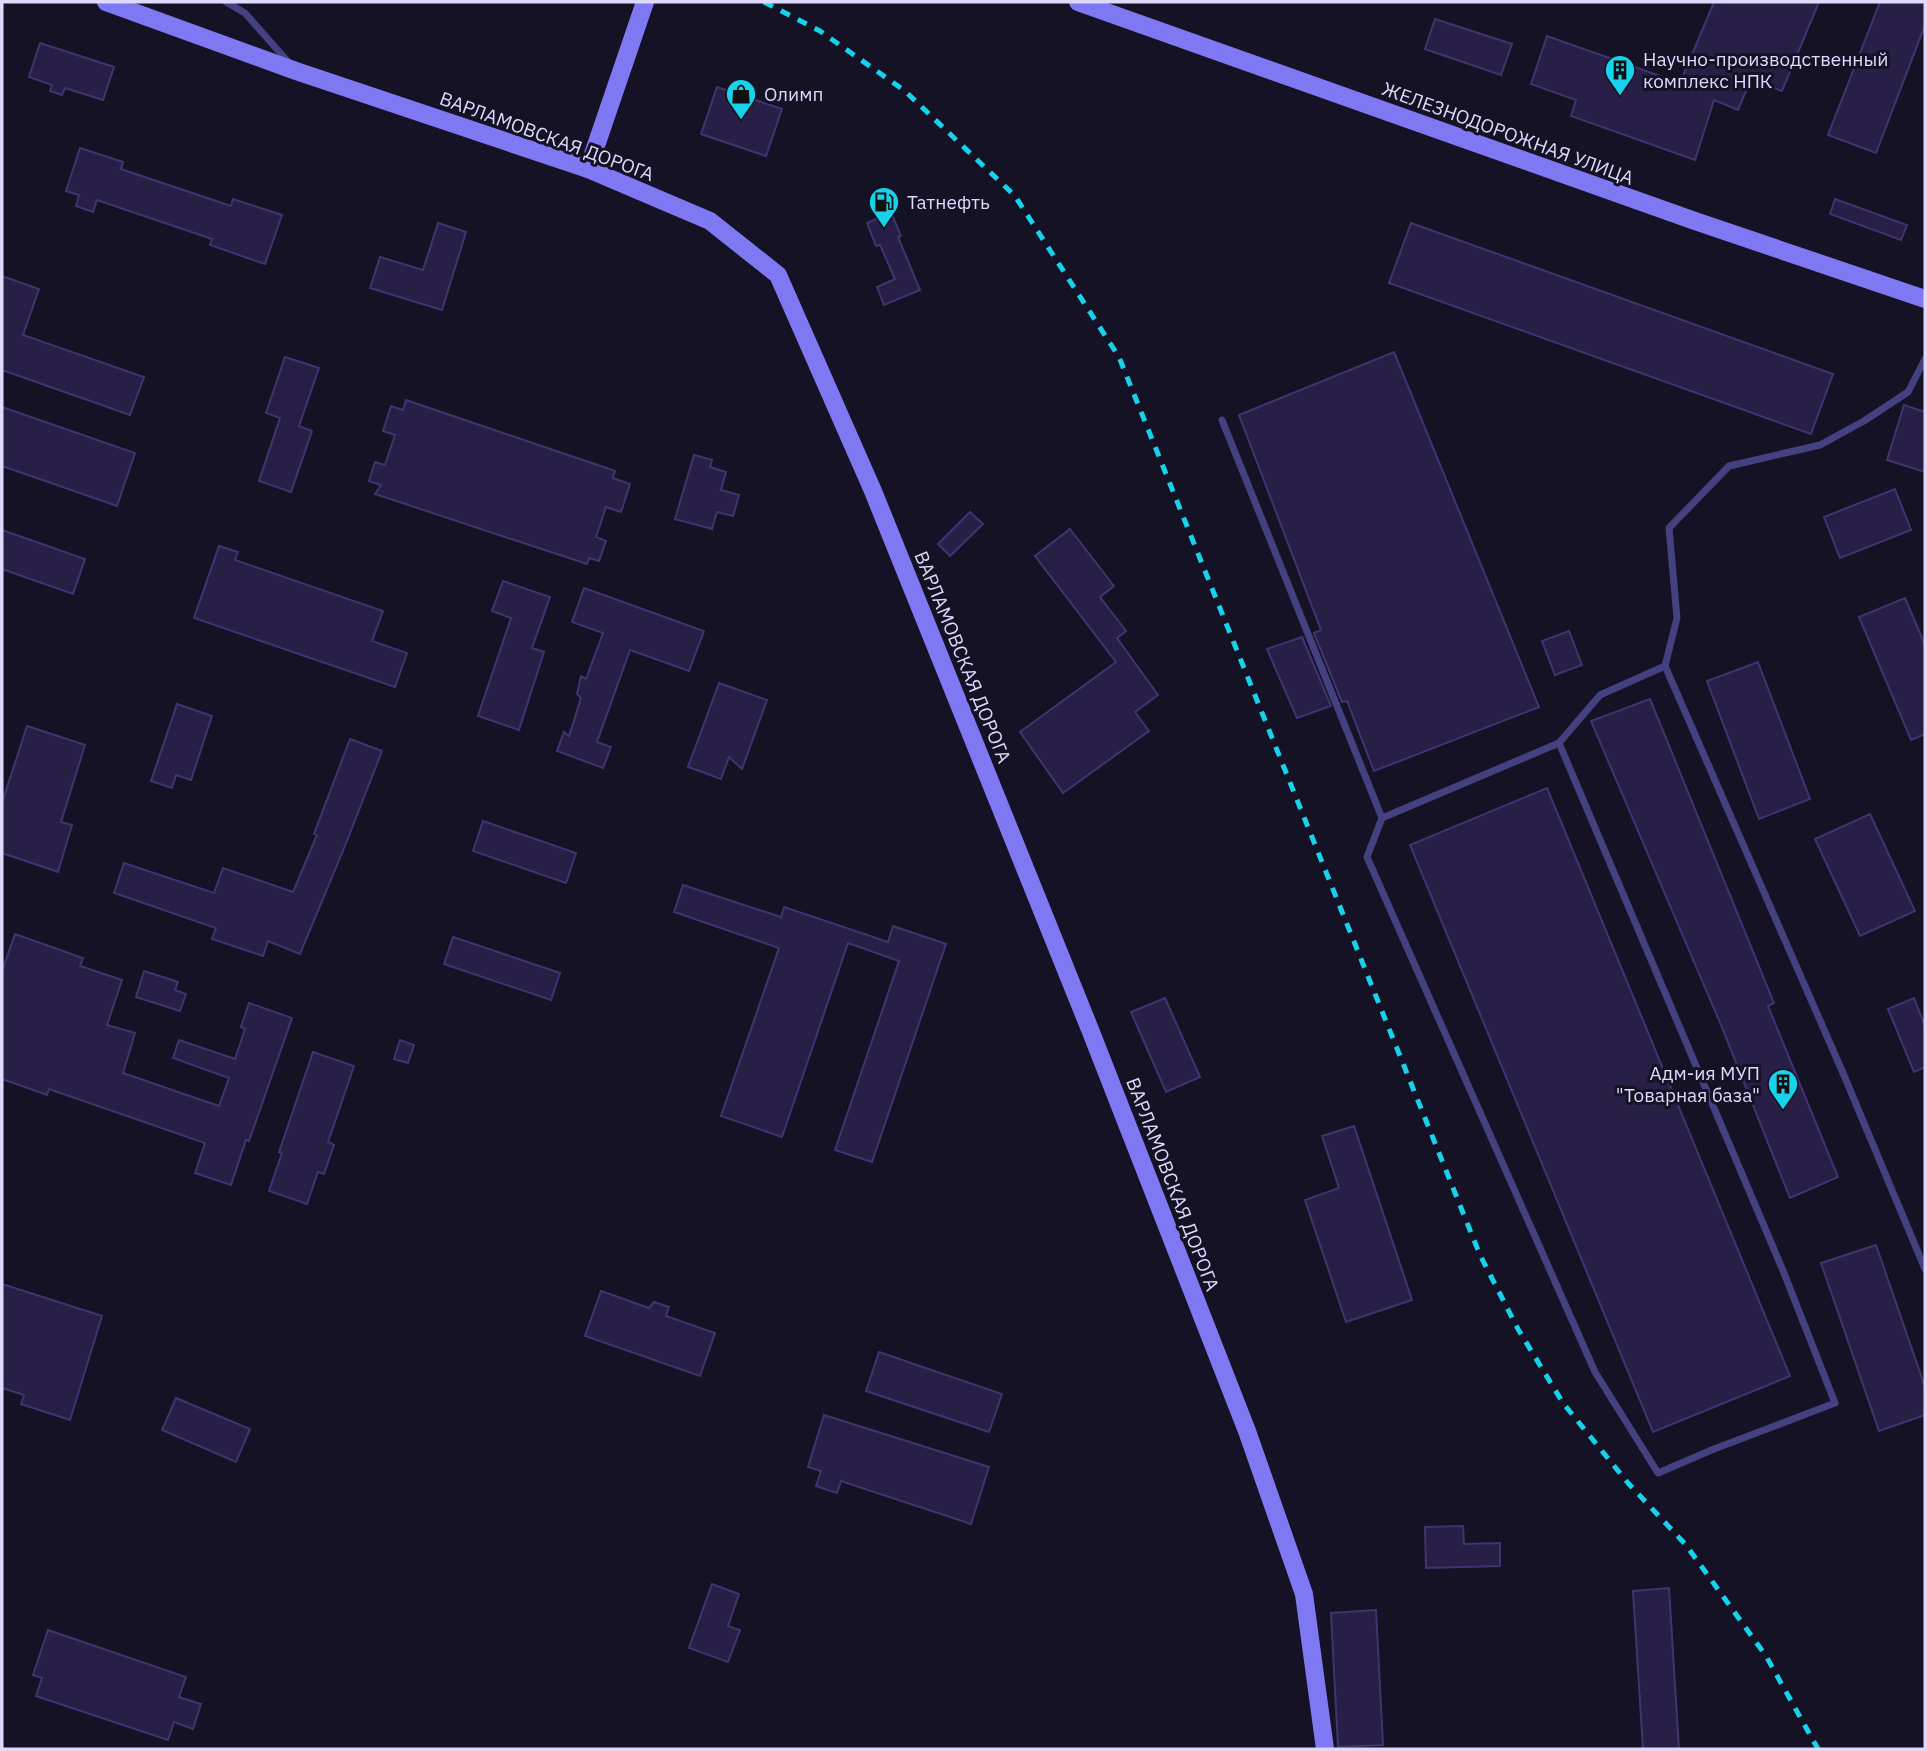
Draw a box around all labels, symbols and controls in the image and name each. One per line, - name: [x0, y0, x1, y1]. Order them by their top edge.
- place label: Научно-производственный комплекс НПК: [1643, 47, 1888, 93]
- building icon: Научно-производственный комплекс НПК: [1603, 53, 1637, 97]
- street label: ЖЕЛЕЗНОДОРОЖНАЯ УЛИЦА: [1379, 76, 1637, 190]
- shop icon: Олимп: [724, 77, 758, 121]
- place label: Олимп: [764, 82, 823, 106]
- street label: ВАРЛАМОВСКАЯ ДОРОГА: [436, 86, 658, 186]
- fuel station icon: Татнефть: [867, 185, 901, 229]
- place label: Татнефть: [907, 190, 990, 214]
- street label: ВАРЛАМОВСКАЯ ДОРОГА: [909, 547, 1017, 767]
- place label: Адм-ия МУП "Товарная база": [1616, 1061, 1760, 1107]
- building icon: Адм-ия МУП "Товарная база": [1766, 1067, 1800, 1111]
- street label: ВАРЛАМОВСКАЯ ДОРОГА: [1121, 1074, 1225, 1294]

